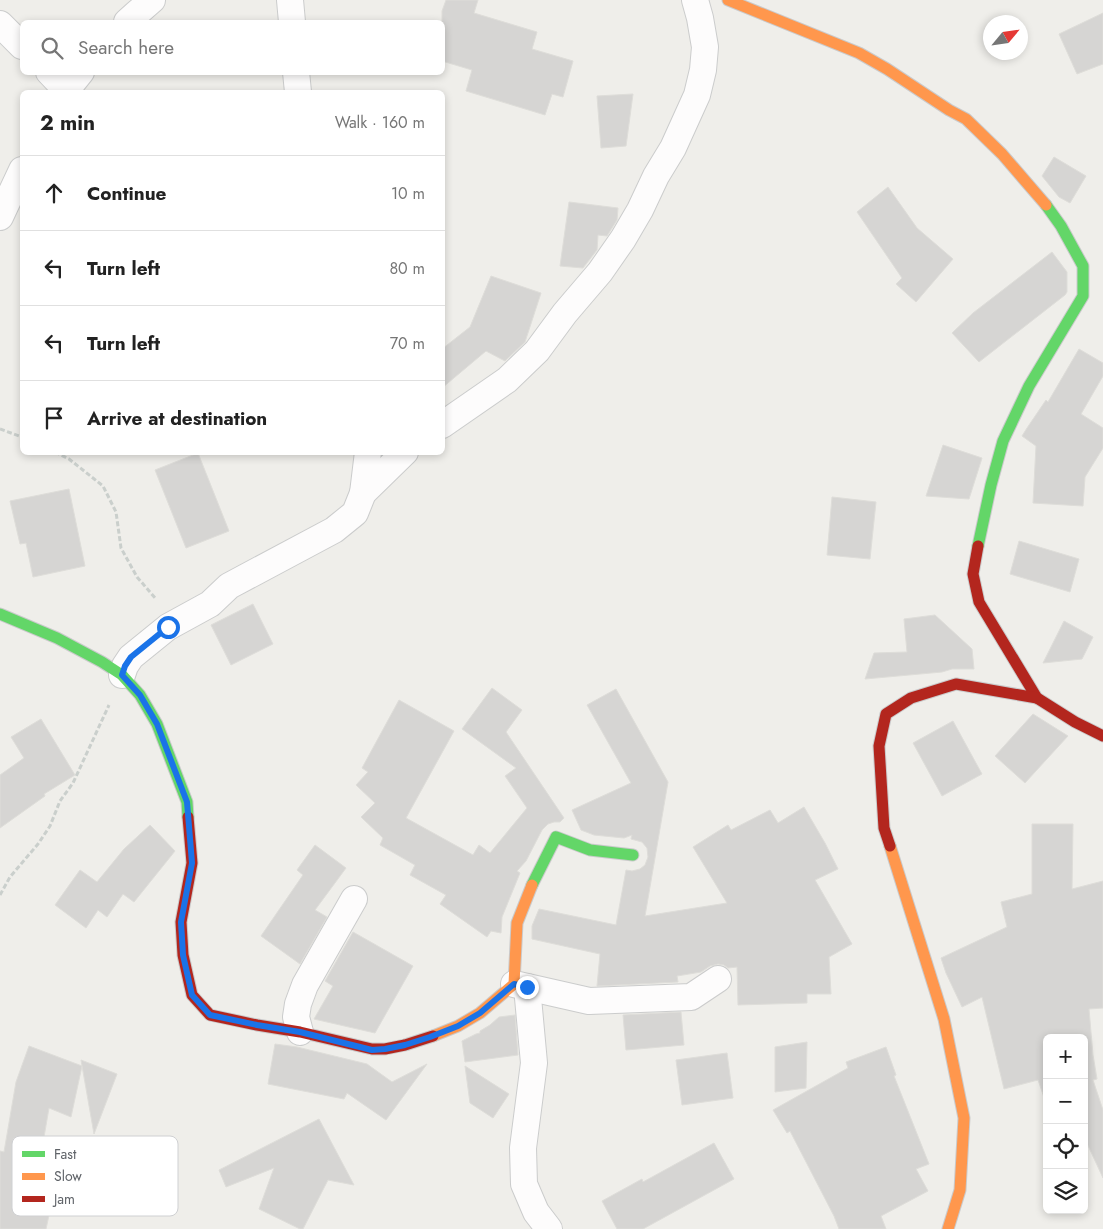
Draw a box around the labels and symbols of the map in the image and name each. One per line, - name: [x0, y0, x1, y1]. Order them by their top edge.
- north arrow: [983, 15, 1028, 60]
- route start: [157, 616, 180, 639]
- route end: [516, 976, 539, 999]
- legend: [12, 1136, 178, 1216]
- text: Fast: [54, 1144, 77, 1164]
- text: Slow: [54, 1166, 82, 1186]
- text: Jam: [52, 1189, 75, 1209]

